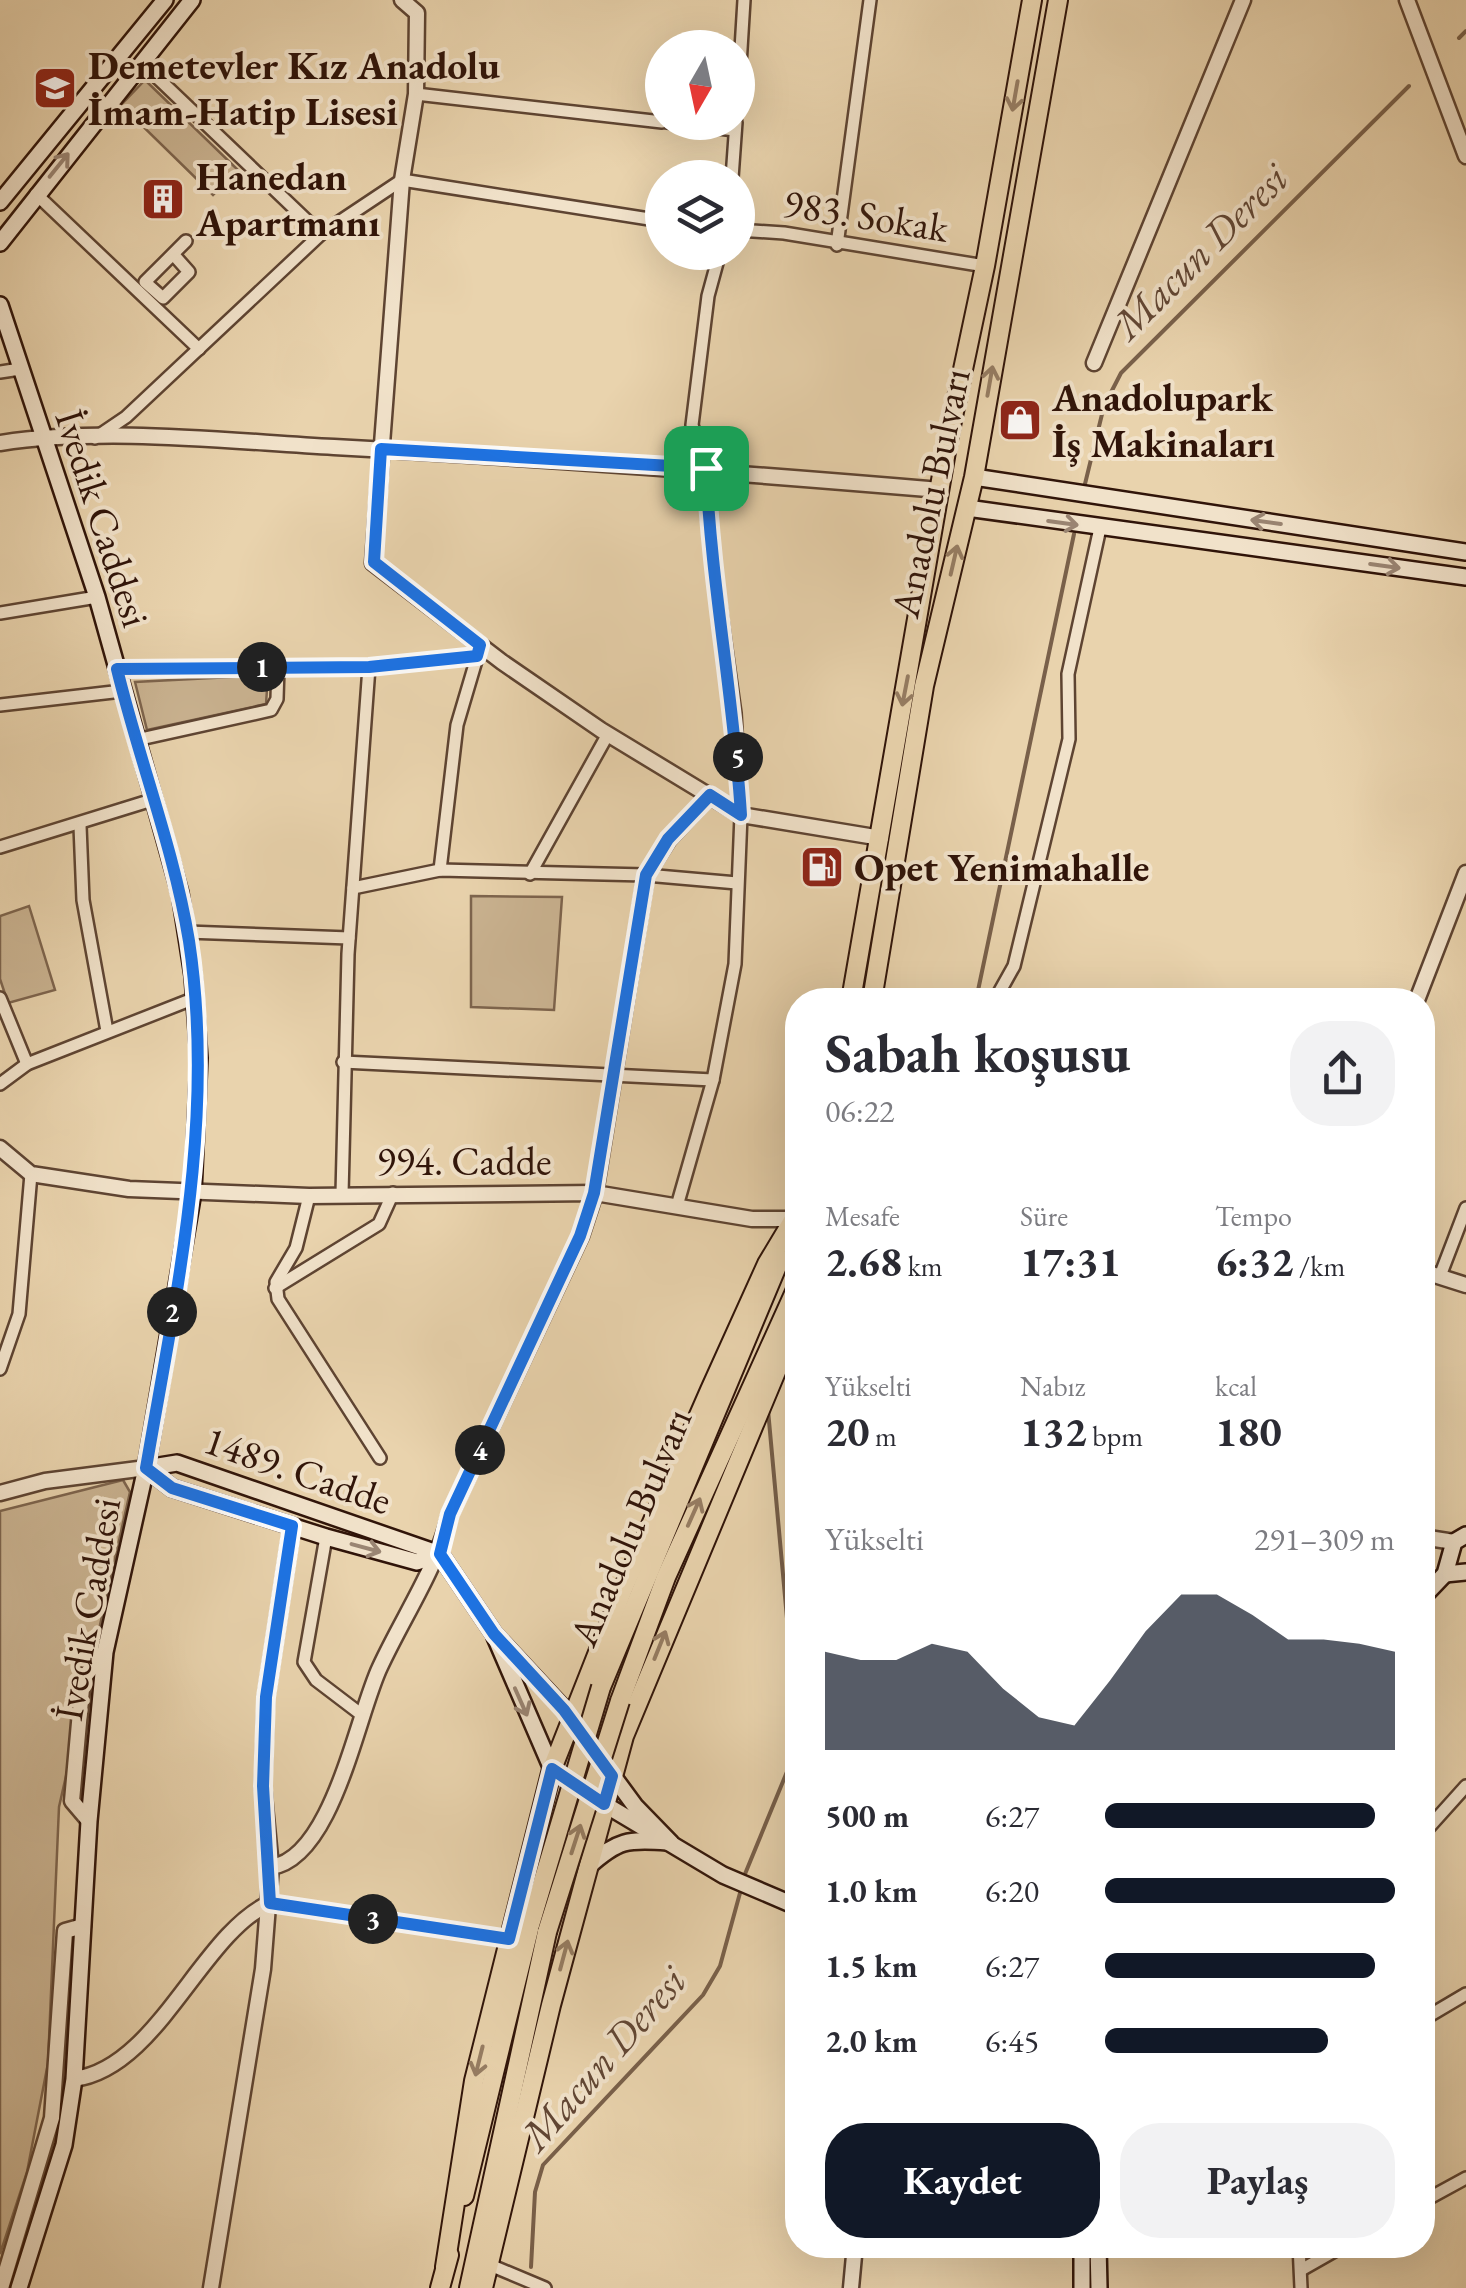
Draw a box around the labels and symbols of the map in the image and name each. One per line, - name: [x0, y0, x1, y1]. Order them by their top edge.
- north arrow: [645, 30, 755, 140]
- place label: Demetevler Kız Anadolu İmam-Hatip Lisesi: [88, 39, 500, 137]
- school or university icon: Demetevler Kız Anadolu İmam-Hatip Lisesi: [32, 65, 78, 111]
- one-way arrow: [1005, 79, 1024, 112]
- place label: Hanedan Apartmanı: [195, 150, 380, 248]
- water label: Macun Deresi: [1098, 150, 1301, 353]
- one-way arrow: [48, 152, 69, 179]
- building icon: Hanedan Apartmanı: [140, 176, 186, 222]
- street label: 983. Sokak: [780, 176, 953, 254]
- street label: Anadolu Bulvarı: [878, 364, 982, 623]
- one-way arrow: [981, 365, 1000, 398]
- place label: Anadolupark İş Makinaları: [1051, 371, 1275, 469]
- shop icon: Anadolupark İş Makinaları: [997, 397, 1043, 443]
- street label: İvedik Caddesi: [43, 403, 163, 633]
- pin: [664, 426, 749, 511]
- one-way arrow: [1250, 513, 1282, 531]
- one-way arrow: [1046, 514, 1079, 532]
- one-way arrow: [946, 545, 964, 577]
- one-way arrow: [1368, 558, 1401, 576]
- pin: 1: [237, 642, 287, 692]
- one-way arrow: [895, 674, 914, 706]
- pin: 5: [713, 732, 763, 782]
- place label: Opet Yenimahalle: [854, 841, 1149, 893]
- fuel station icon: Opet Yenimahalle: [799, 844, 845, 890]
- street label: 994. Cadde: [376, 1135, 552, 1187]
- pin: 2: [147, 1287, 197, 1337]
- street label: Anadolu Bulvarı: [556, 1400, 703, 1655]
- street label: 1489. Cadde: [198, 1414, 398, 1526]
- pin: 4: [455, 1425, 505, 1475]
- street label: İvedik Caddesi: [42, 1493, 132, 1724]
- one-way arrow: [686, 1497, 704, 1528]
- one-way arrow: [350, 1540, 381, 1558]
- one-way arrow: [653, 1631, 671, 1661]
- one-way arrow: [513, 1686, 531, 1717]
- one-way arrow: [569, 1824, 587, 1856]
- pin: 3: [348, 1894, 398, 1944]
- one-way arrow: [555, 1940, 574, 1971]
- water label: Macun Deresi: [506, 1953, 699, 2164]
- one-way arrow: [469, 2044, 487, 2076]

